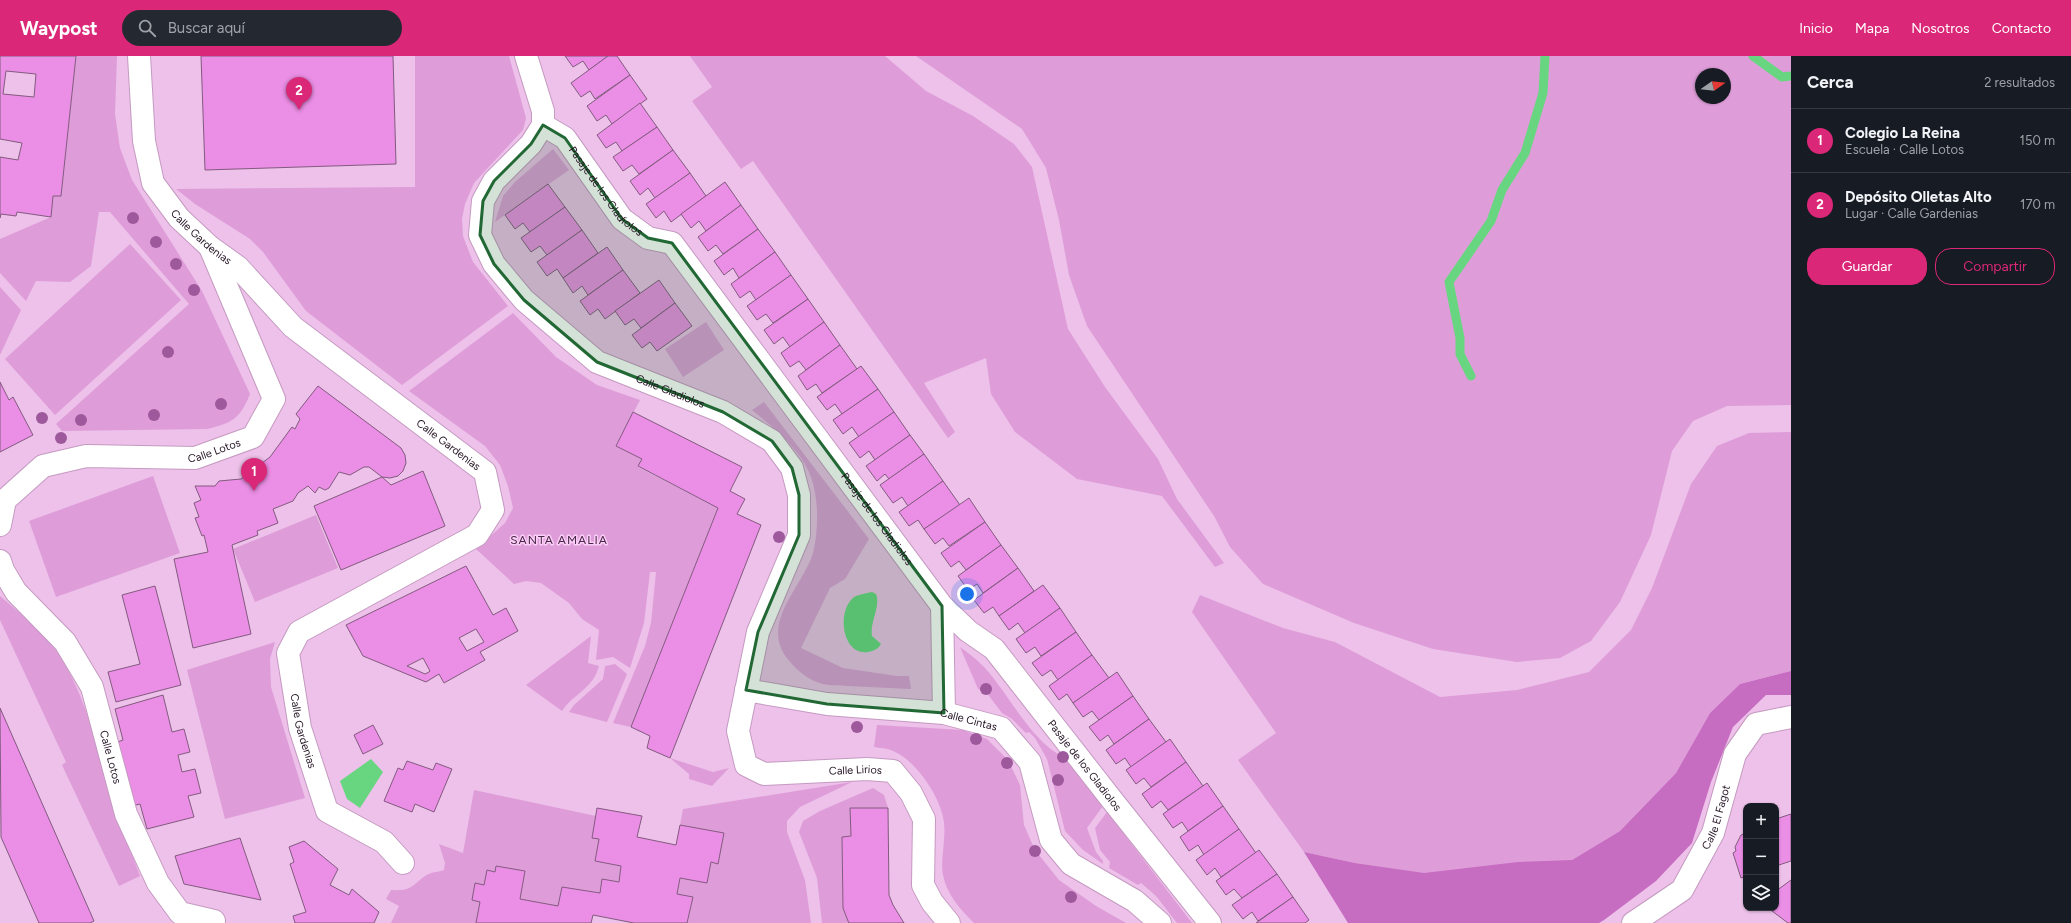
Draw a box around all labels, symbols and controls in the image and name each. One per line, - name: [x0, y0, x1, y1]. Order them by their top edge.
- search box: [122, 10, 402, 46]
- text: Waypost: [20, 17, 98, 40]
- icon: search: [136, 17, 158, 39]
- text: Buscar aquí: [168, 19, 245, 37]
- text: Inicio: [1799, 20, 1833, 37]
- text: Mapa: [1855, 20, 1889, 37]
- text: Nosotros: [1911, 20, 1970, 37]
- text: Contacto: [1992, 20, 2051, 37]
- north arrow: [1695, 68, 1731, 104]
- text: Cerca: [1807, 72, 1854, 92]
- text: 2 resultados: [1984, 75, 2055, 90]
- pin: 2: [286, 77, 312, 110]
- text: Colegio La Reina: [1845, 124, 1960, 142]
- text: 1: [1817, 133, 1823, 148]
- text: 150 m: [2020, 133, 2055, 148]
- text: Escuela · Calle Lotos: [1845, 142, 1964, 157]
- street label: Pasaje de los Gladiolos: [566, 144, 645, 239]
- text: Depósito Olletas Alto: [1845, 188, 1992, 206]
- text: 2: [1816, 197, 1824, 212]
- text: 170 m: [2020, 197, 2055, 212]
- text: Lugar · Calle Gardenias: [1845, 206, 1978, 221]
- street label: Calle Gardenias: [168, 207, 234, 267]
- button: Guardar: [1807, 248, 1927, 285]
- button: Compartir: [1935, 248, 2055, 285]
- street label: Calle Gladiolos: [634, 372, 706, 411]
- street label: Calle Gardenias: [414, 417, 483, 473]
- street label: Calle Lotos: [188, 436, 242, 465]
- pin: 1: [241, 458, 267, 491]
- street label: Pasaje de los Gladiolos: [838, 470, 915, 568]
- district label: SANTA AMALIA: [510, 533, 608, 547]
- your location: [957, 584, 977, 604]
- street label: Calle Gardenias: [288, 693, 319, 770]
- street label: Calle Cintas: [938, 706, 999, 734]
- street label: Pasaje de los Gladiolos: [1045, 717, 1124, 814]
- street label: Calle Lotos: [97, 729, 124, 785]
- street label: Calle Lirios: [828, 763, 882, 778]
- street label: Calle El Fagot: [1699, 783, 1733, 852]
- map controls: [1743, 803, 1779, 911]
- button: +: [1743, 803, 1779, 839]
- button: −: [1743, 839, 1779, 875]
- button: layers: [1743, 875, 1779, 911]

